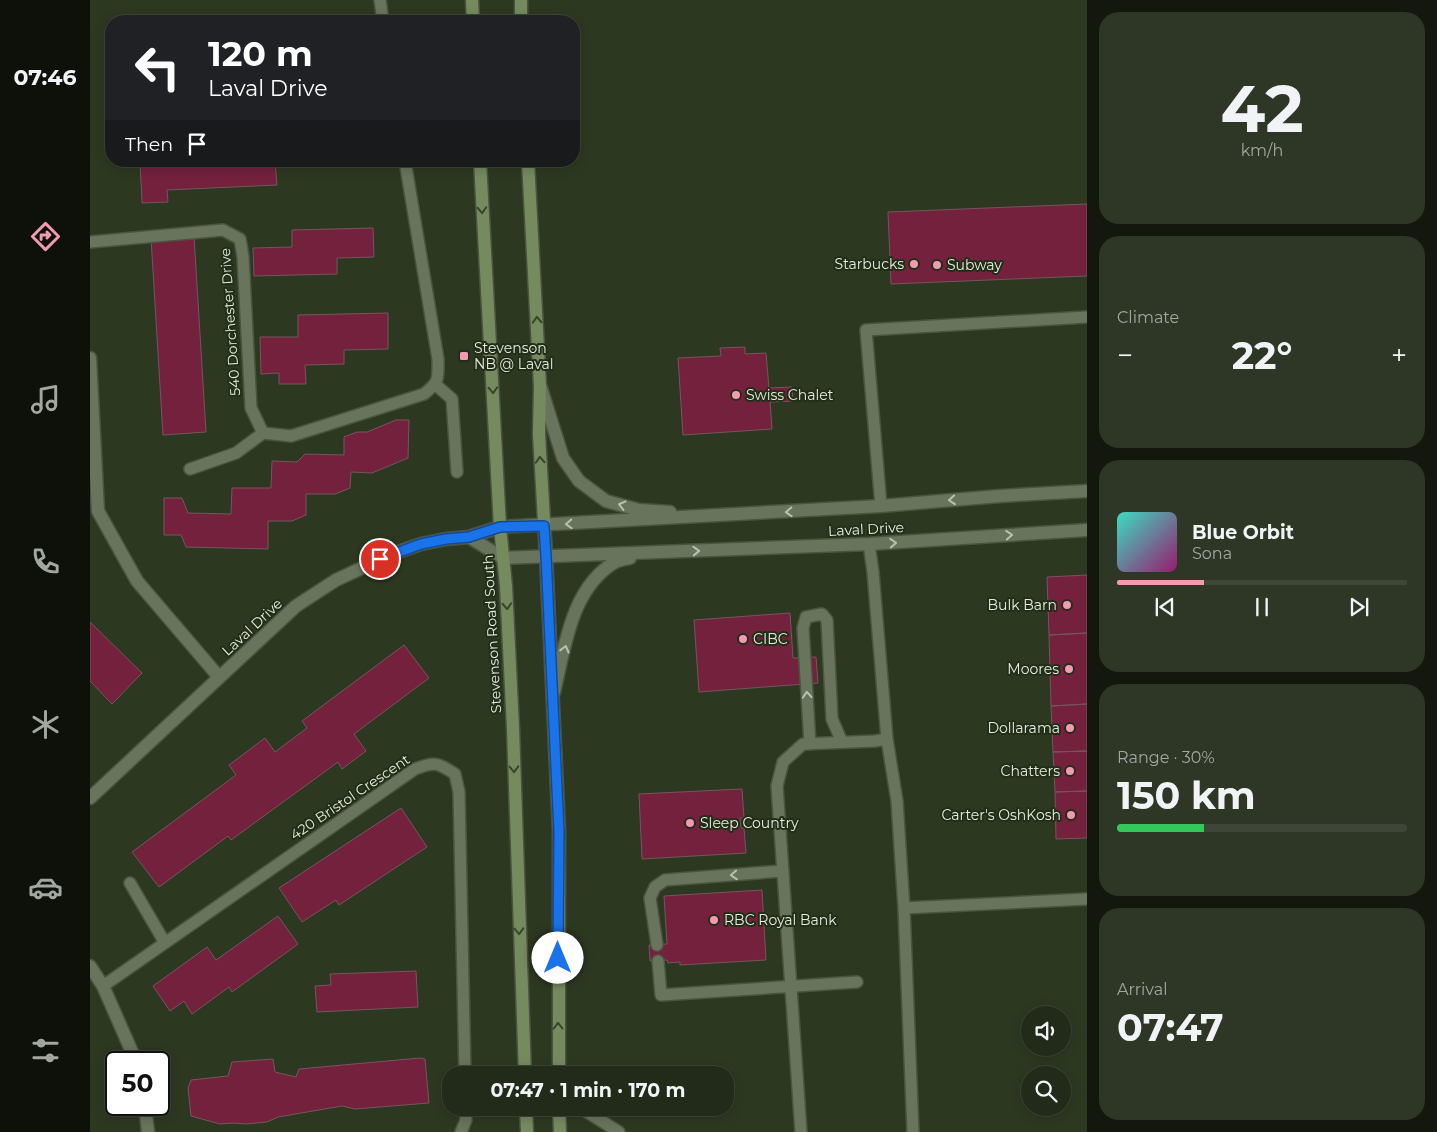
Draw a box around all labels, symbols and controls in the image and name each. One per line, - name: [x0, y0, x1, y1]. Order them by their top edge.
- text: 120 m: [208, 32, 313, 75]
- icon: left: [125, 35, 190, 100]
- text: 07:46: [14, 64, 77, 91]
- text: 42: [1220, 69, 1304, 148]
- text: Laval Drive: [208, 75, 328, 102]
- icon: arrive: [183, 130, 211, 158]
- text: Then: [125, 133, 173, 156]
- text: km/h: [1241, 141, 1283, 160]
- one-way arrow: [477, 206, 488, 214]
- icon: directions: [28, 219, 63, 254]
- street label: 540 Dorchester Drive: [216, 247, 244, 397]
- place label: Starbucks: [835, 255, 904, 273]
- place label: Subway: [947, 256, 1002, 274]
- marker: Starbucks: [908, 258, 920, 270]
- marker: Subway: [931, 259, 943, 271]
- text: Climate: [1117, 308, 1179, 327]
- one-way arrow: [531, 316, 542, 324]
- text: 22°: [1232, 332, 1292, 379]
- text: −: [1117, 338, 1133, 372]
- text: +: [1391, 338, 1407, 372]
- place label: Stevenson NB @ Laval: [474, 339, 553, 373]
- marker: Stevenson NB @ Laval: [458, 350, 470, 362]
- icon: music: [28, 382, 63, 417]
- one-way arrow: [487, 386, 498, 394]
- place label: Swiss Chalet: [746, 386, 834, 404]
- marker: Swiss Chalet: [730, 389, 742, 401]
- one-way arrow: [535, 455, 545, 463]
- one-way arrow: [947, 495, 955, 506]
- one-way arrow: [617, 500, 626, 511]
- one-way arrow: [785, 506, 793, 517]
- street label: Laval Drive: [828, 518, 904, 540]
- one-way arrow: [565, 519, 573, 530]
- text: Blue Orbit: [1192, 521, 1294, 544]
- one-way arrow: [1006, 530, 1014, 541]
- one-way arrow: [889, 537, 897, 548]
- pin: [359, 538, 401, 580]
- icon: phone: [28, 544, 63, 579]
- text: Sona: [1192, 544, 1232, 563]
- icon: arrive: [366, 545, 394, 573]
- one-way arrow: [692, 545, 700, 556]
- street label: Stevenson Road South: [479, 554, 505, 714]
- icon: previous: [1151, 593, 1179, 621]
- icon: pause: [1248, 593, 1276, 621]
- icon: next: [1345, 593, 1373, 621]
- street label: Laval Drive: [218, 594, 286, 660]
- place label: Bulk Barn: [987, 596, 1057, 614]
- marker: Bulk Barn: [1061, 599, 1073, 611]
- one-way arrow: [501, 603, 512, 611]
- place label: CIBC: [753, 630, 788, 648]
- marker: CIBC: [737, 633, 749, 645]
- one-way arrow: [559, 645, 570, 654]
- place label: Moores: [1007, 660, 1059, 678]
- marker: Moores: [1063, 663, 1075, 675]
- one-way arrow: [802, 691, 813, 699]
- icon: climate: [28, 707, 63, 742]
- place label: Dollarama: [987, 719, 1060, 737]
- marker: Dollarama: [1064, 722, 1076, 734]
- text: Range · 30%: [1117, 748, 1215, 767]
- street label: 420 Bristol Crescent: [287, 750, 413, 844]
- place label: Chatters: [1001, 762, 1060, 780]
- one-way arrow: [509, 765, 519, 773]
- marker: Chatters: [1064, 765, 1076, 777]
- text: 150 km: [1117, 772, 1256, 819]
- place label: Carter's OshKosh: [942, 806, 1061, 824]
- marker: Carter's OshKosh: [1065, 809, 1077, 821]
- place label: Sleep Country: [700, 814, 799, 832]
- marker: Sleep Country: [684, 817, 696, 829]
- one-way arrow: [729, 869, 737, 880]
- icon: car: [28, 870, 63, 905]
- place label: RBC Royal Bank: [724, 911, 837, 929]
- marker: RBC Royal Bank: [708, 914, 720, 926]
- one-way arrow: [514, 927, 525, 935]
- position arrow: [531, 931, 583, 983]
- text: Arrival: [1117, 980, 1167, 999]
- text: 07:47: [1117, 1004, 1224, 1051]
- map controls: [1021, 1006, 1071, 1116]
- button: sound: [1021, 1006, 1071, 1056]
- one-way arrow: [553, 1022, 563, 1030]
- icon: filters: [28, 1033, 63, 1068]
- speed limit sign: 50: [105, 1051, 170, 1116]
- button: search: [1021, 1066, 1071, 1116]
- text: 07:47 · 1 min · 170 m: [491, 1079, 685, 1102]

